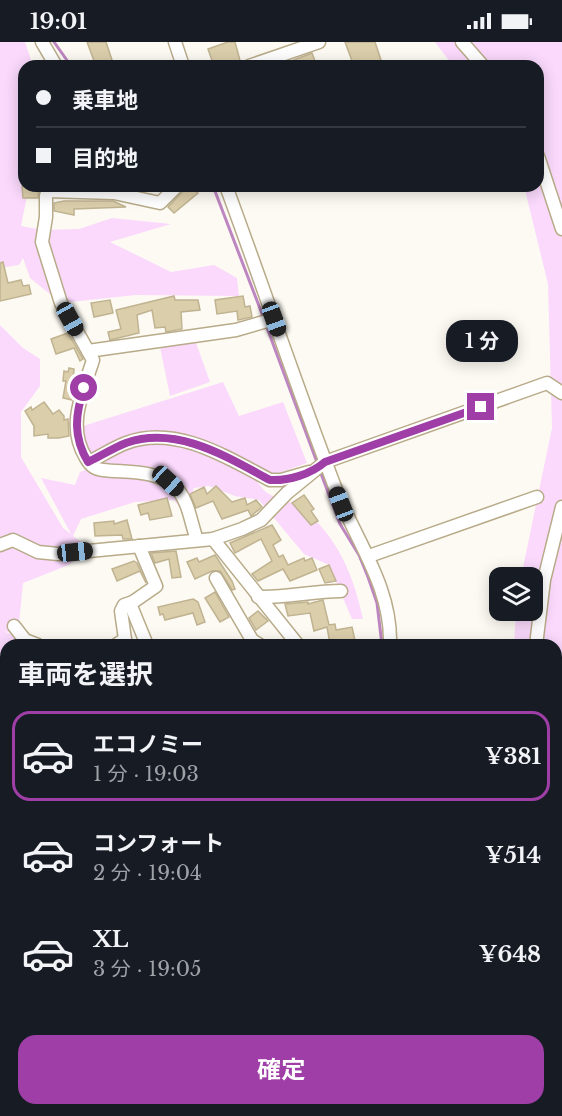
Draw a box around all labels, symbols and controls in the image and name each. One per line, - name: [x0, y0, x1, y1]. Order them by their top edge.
- text: 19:01: [30, 8, 87, 35]
- text: 乗車地: [72, 87, 138, 114]
- text: 目的地: [72, 145, 138, 172]
- car: [53, 299, 87, 339]
- car: [259, 299, 289, 339]
- callout: 1 分: [445, 320, 517, 362]
- text: 1 分: [465, 329, 499, 353]
- route start: [70, 374, 97, 401]
- route end: [467, 393, 494, 420]
- car: [149, 462, 187, 500]
- car: [326, 484, 356, 524]
- car: [56, 541, 94, 563]
- map controls: [489, 567, 543, 621]
- button: layers: [489, 567, 543, 621]
- text: 車両を選択: [18, 658, 153, 691]
- icon: car: [21, 729, 75, 783]
- text: エコノミー: [93, 731, 203, 758]
- text: ¥381: [485, 743, 541, 770]
- text: 1 分 · 19:03: [93, 762, 199, 786]
- icon: car: [21, 828, 75, 882]
- text: コンフォート: [93, 830, 224, 857]
- text: ¥514: [485, 842, 541, 869]
- text: 2 分 · 19:04: [93, 861, 202, 885]
- text: XL: [93, 926, 128, 953]
- icon: car: [21, 927, 75, 981]
- text: ¥648: [479, 941, 541, 968]
- text: 3 分 · 19:05: [93, 957, 201, 981]
- button: 確定: [18, 1035, 544, 1104]

